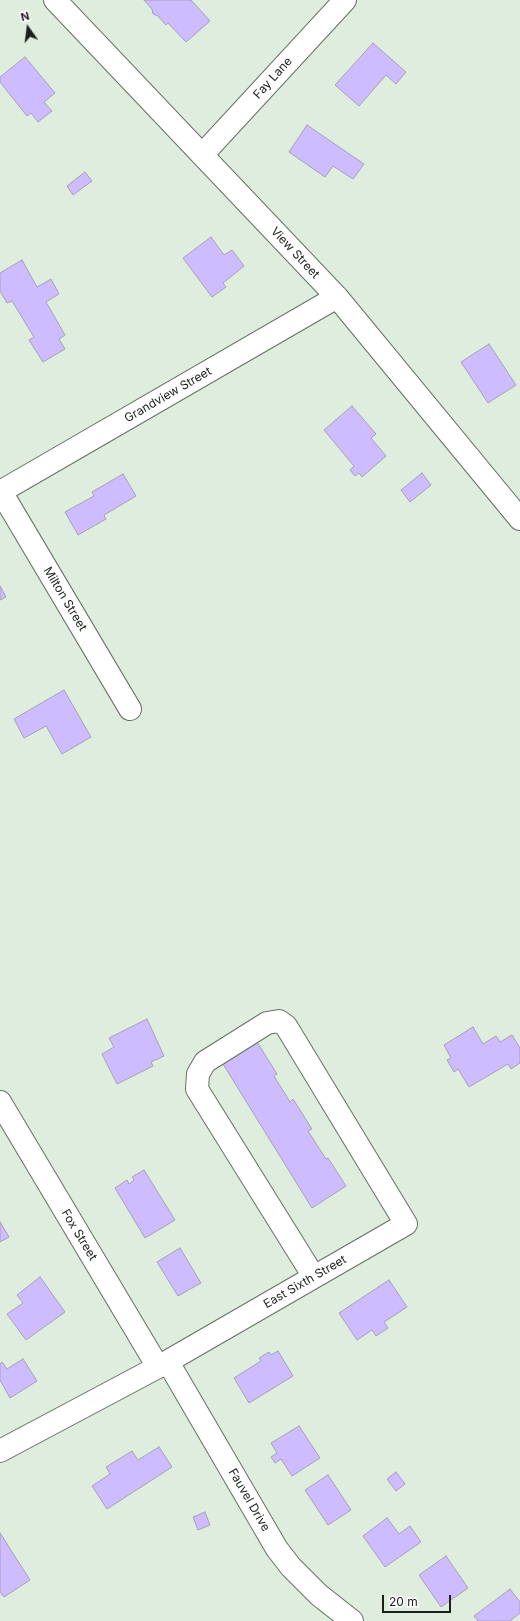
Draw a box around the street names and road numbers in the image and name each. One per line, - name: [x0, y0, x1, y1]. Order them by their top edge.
- street label: Fay Lane: [251, 54, 295, 102]
- street label: View Street: [268, 224, 322, 282]
- street label: Grandview Street: [122, 364, 214, 426]
- street label: Milton Street: [40, 564, 90, 634]
- street label: Fox Street: [58, 1207, 100, 1263]
- street label: East Sixth Street: [261, 1252, 349, 1312]
- street label: Fauvel Drive: [225, 1466, 273, 1534]

